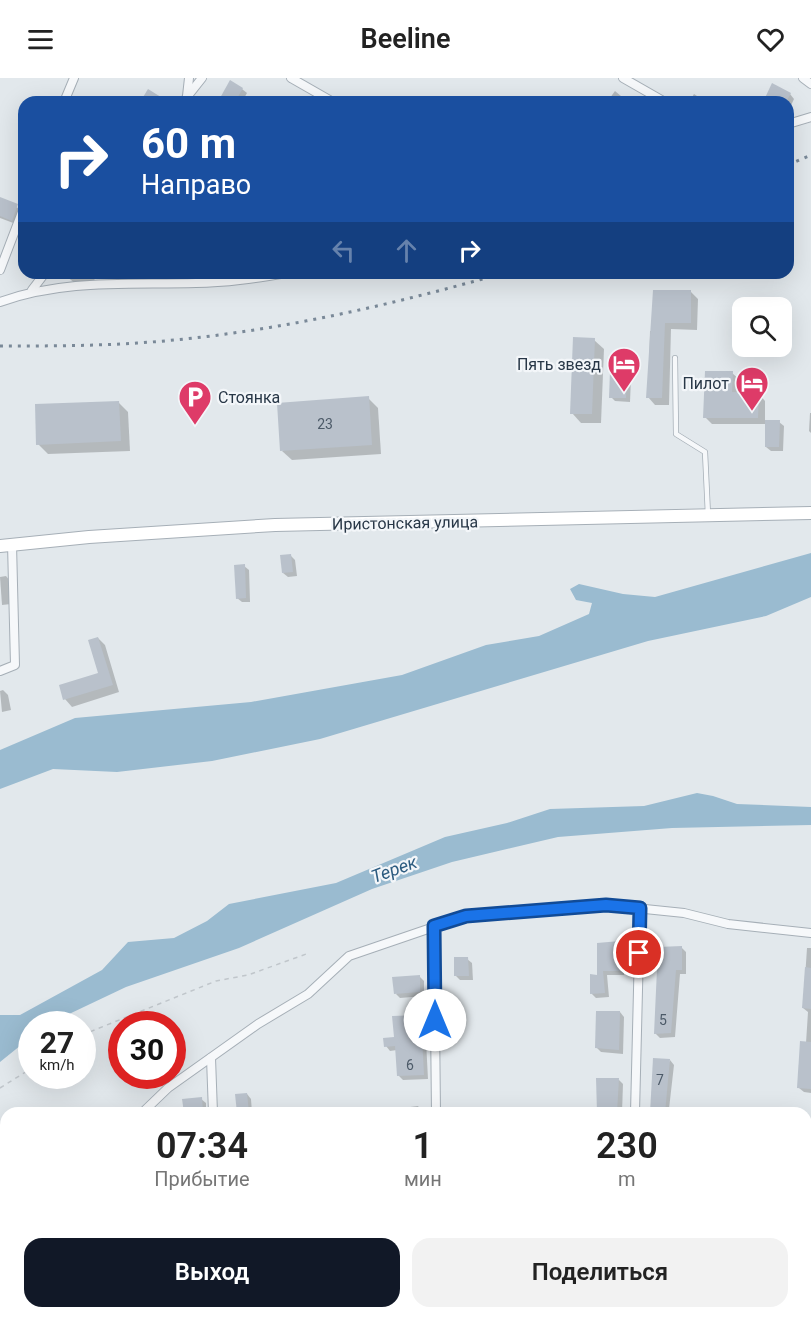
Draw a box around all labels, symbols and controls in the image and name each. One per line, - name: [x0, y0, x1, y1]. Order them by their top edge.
- icon: menu: [24, 23, 57, 56]
- text: Beeline: [361, 23, 450, 55]
- icon: heart: [754, 23, 787, 56]
- text: 60 m: [141, 119, 236, 168]
- icon: right: [42, 120, 120, 198]
- text: Направо: [141, 169, 251, 201]
- icon: left: [327, 234, 360, 267]
- icon: ahead: [390, 234, 423, 267]
- icon: right: [453, 234, 486, 267]
- map controls: [732, 297, 792, 357]
- button: search: [732, 297, 792, 357]
- hotel icon: Пять звезд: [606, 346, 642, 393]
- place label: Пять звезд: [517, 355, 601, 374]
- hotel icon: Пилот: [734, 365, 770, 412]
- place label: Пилот: [682, 374, 729, 393]
- parking icon: Стоянка: [177, 379, 213, 426]
- place label: Стоянка: [218, 388, 280, 407]
- house number: 23: [317, 416, 333, 432]
- street label: Иристонская улица: [332, 512, 478, 534]
- water label: Терек: [368, 851, 420, 887]
- pin: [613, 927, 664, 978]
- icon: arrive: [622, 936, 655, 969]
- position arrow: [403, 988, 467, 1052]
- speed limit sign: 30: [108, 1011, 186, 1089]
- house number: 5: [659, 1012, 667, 1028]
- text: 27: [40, 1025, 74, 1060]
- text: km/h: [39, 1056, 75, 1074]
- house number: 6: [406, 1057, 414, 1073]
- house number: 7: [656, 1072, 664, 1088]
- text: 07:34: [156, 1125, 248, 1167]
- text: 1: [413, 1125, 433, 1167]
- text: 230: [596, 1125, 658, 1167]
- text: Прибытие: [154, 1167, 250, 1191]
- text: мин: [404, 1167, 442, 1191]
- text: m: [618, 1167, 636, 1191]
- button: Выход: [24, 1238, 400, 1307]
- button: Поделиться: [412, 1238, 788, 1307]

